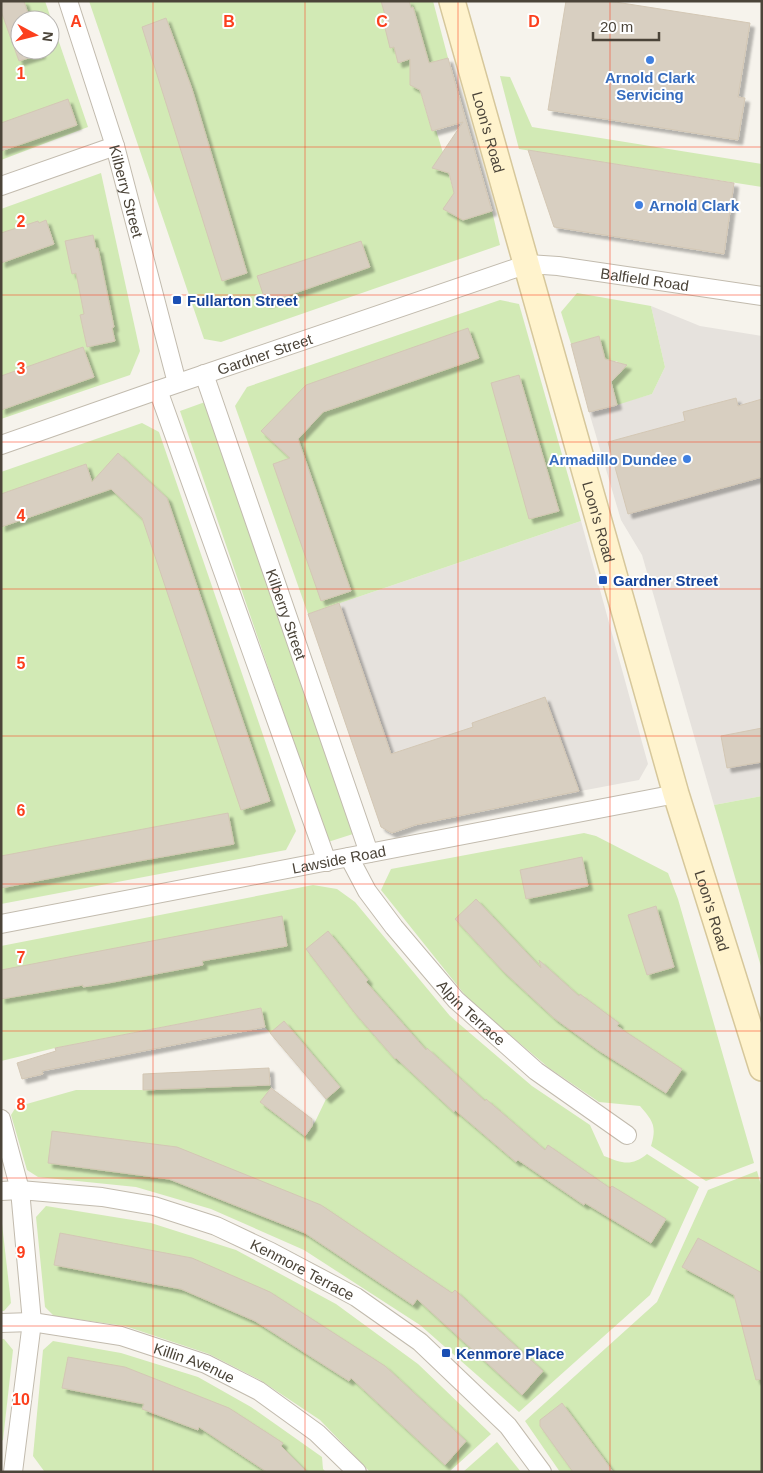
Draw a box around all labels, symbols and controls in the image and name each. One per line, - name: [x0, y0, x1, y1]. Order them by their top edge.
- north arrow: [10, 10, 60, 60]
- scale bar: [593, 10, 659, 42]
- text: A: [70, 13, 82, 30]
- text: B: [223, 13, 235, 30]
- text: C: [376, 13, 388, 30]
- text: D: [528, 13, 540, 30]
- text: 20 m: [600, 18, 633, 35]
- text: N: [39, 31, 56, 43]
- marker: Arnold Clark Servicing: [644, 54, 656, 66]
- text: 1: [17, 65, 26, 82]
- place label: Arnold Clark Servicing: [605, 69, 696, 103]
- street label: Loon's Road: [469, 89, 509, 175]
- street label: Kilberry Street: [107, 143, 147, 240]
- place label: Arnold Clark: [649, 197, 740, 214]
- marker: Arnold Clark: [633, 199, 645, 211]
- text: 2: [17, 213, 26, 230]
- street label: Balfield Road: [599, 264, 690, 294]
- place label: Fullarton Street: [187, 292, 298, 309]
- marker: Fullarton Street: [171, 294, 183, 306]
- street label: Gardner Street: [215, 329, 315, 378]
- text: 3: [17, 360, 26, 377]
- place label: Armadillo Dundee: [549, 451, 677, 468]
- marker: Armadillo Dundee: [681, 453, 693, 465]
- street label: Loon's Road: [579, 479, 619, 564]
- text: 4: [17, 507, 26, 524]
- street label: Kilberry Street: [263, 566, 311, 663]
- place label: Gardner Street: [613, 572, 718, 589]
- marker: Gardner Street: [597, 574, 609, 586]
- text: 5: [17, 655, 26, 672]
- text: 6: [17, 802, 26, 819]
- street label: Lawside Road: [290, 842, 387, 876]
- street label: Loon's Road: [692, 868, 733, 953]
- text: 7: [17, 949, 26, 966]
- street label: Alpin Terrace: [434, 976, 509, 1048]
- text: 8: [17, 1096, 26, 1113]
- street label: Kenmore Terrace: [248, 1235, 357, 1303]
- text: 9: [17, 1244, 26, 1261]
- street label: Killin Avenue: [152, 1339, 238, 1386]
- place label: Kenmore Place: [456, 1345, 564, 1362]
- marker: Kenmore Place: [440, 1347, 452, 1359]
- text: 10: [12, 1391, 30, 1408]

